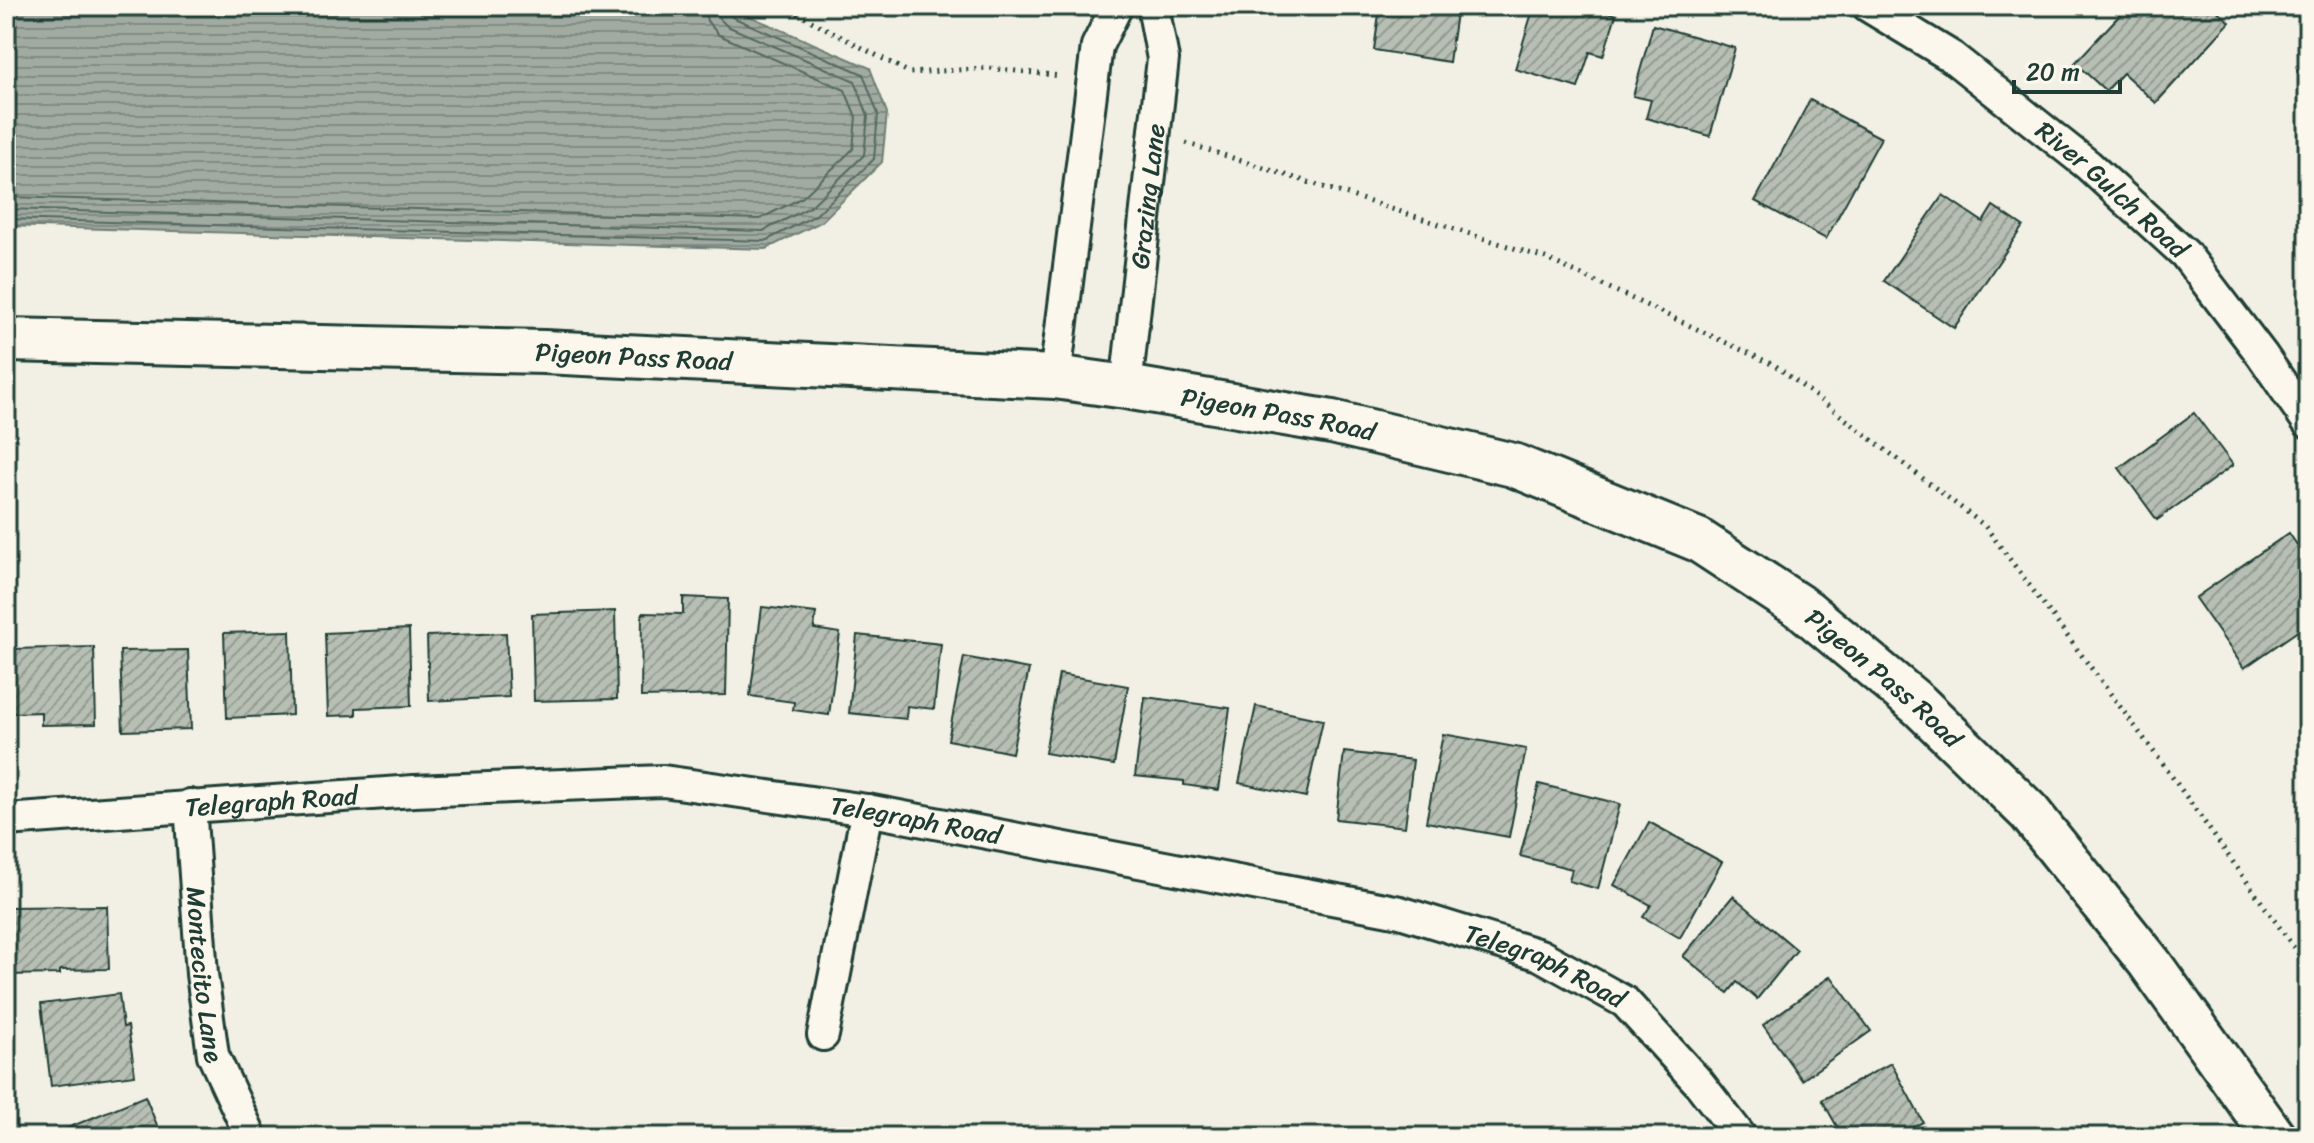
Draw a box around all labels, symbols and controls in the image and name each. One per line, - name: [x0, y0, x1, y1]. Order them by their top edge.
- scale bar: [2014, 44, 2120, 94]
- text: 20 m: [2026, 51, 2080, 93]
- street label: River Gulch Road: [2025, 108, 2201, 272]
- street label: Grazing Lane: [1116, 121, 1179, 271]
- street label: Pigeon Pass Road: [535, 329, 736, 384]
- street label: Pigeon Pass Road: [1177, 374, 1383, 455]
- street label: Pigeon Pass Road: [1794, 596, 1976, 761]
- street label: Telegraph Road: [183, 772, 362, 830]
- street label: Telegraph Road: [827, 782, 1007, 859]
- street label: Montecito Lane: [173, 885, 237, 1071]
- street label: Telegraph Road: [1459, 910, 1636, 1022]

